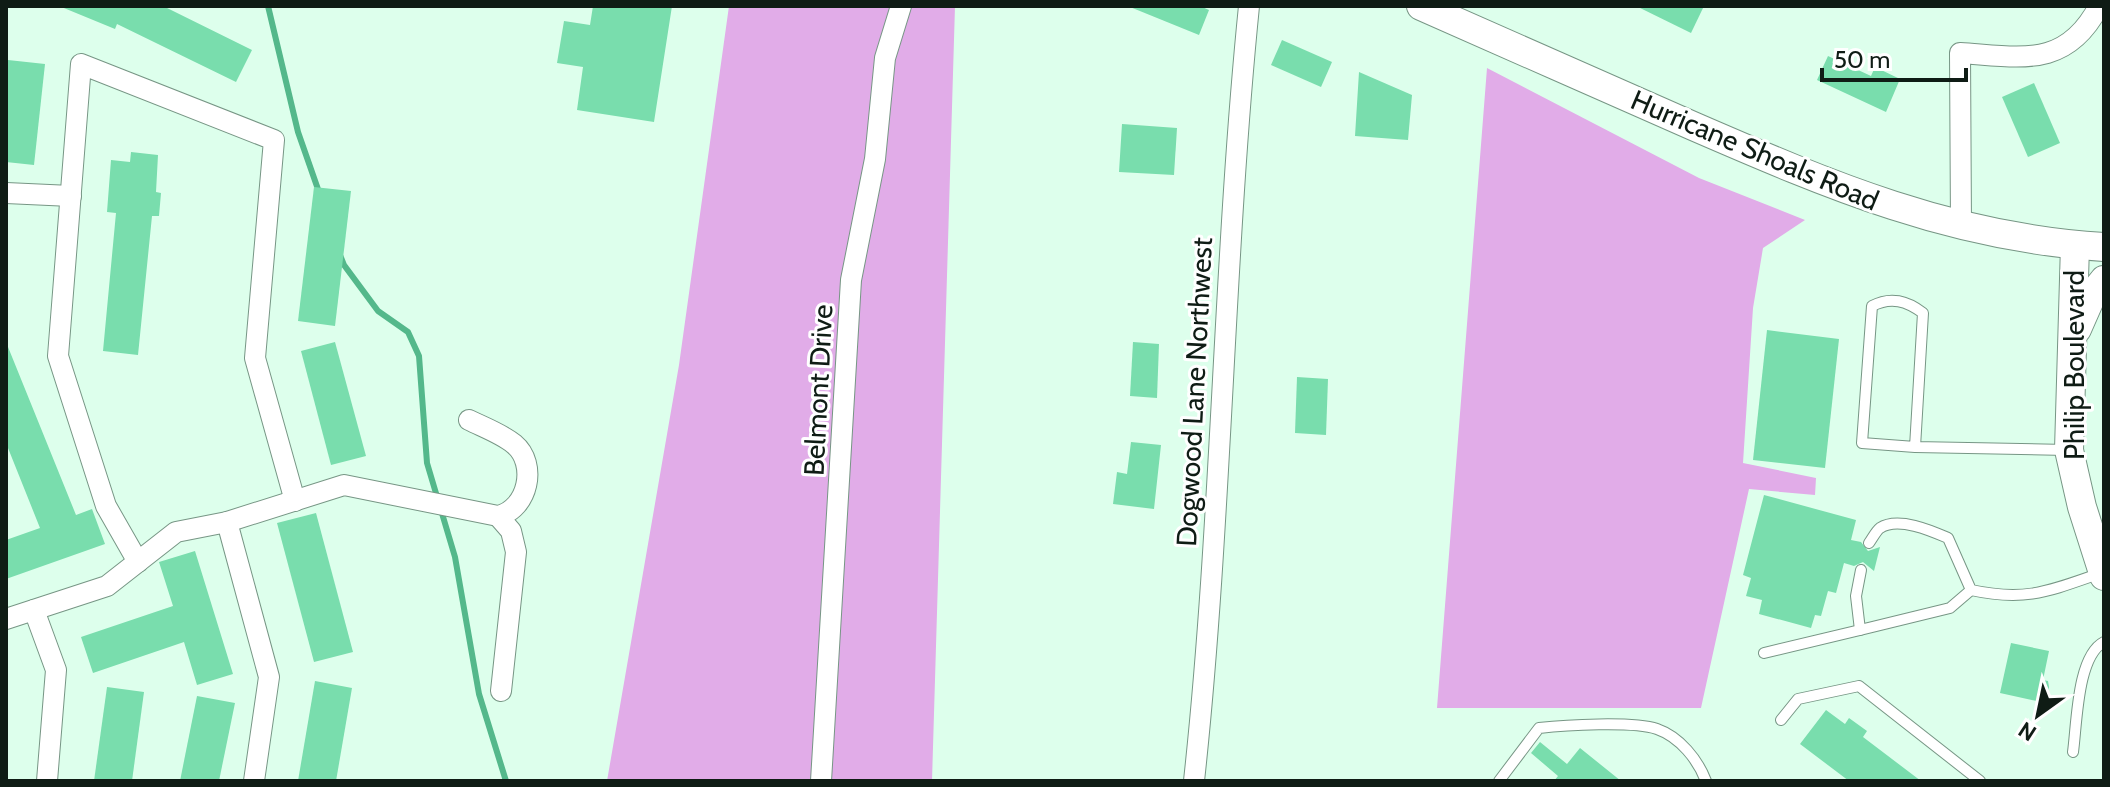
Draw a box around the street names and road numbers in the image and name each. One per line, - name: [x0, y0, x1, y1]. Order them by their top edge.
- street label: Hurricane Shoals Road: [1626, 82, 1884, 218]
- street label: Dogwood Lane Northwest: [1169, 237, 1219, 547]
- street label: Philip Boulevard: [2057, 270, 2091, 460]
- street label: Belmont Drive: [797, 303, 839, 477]

